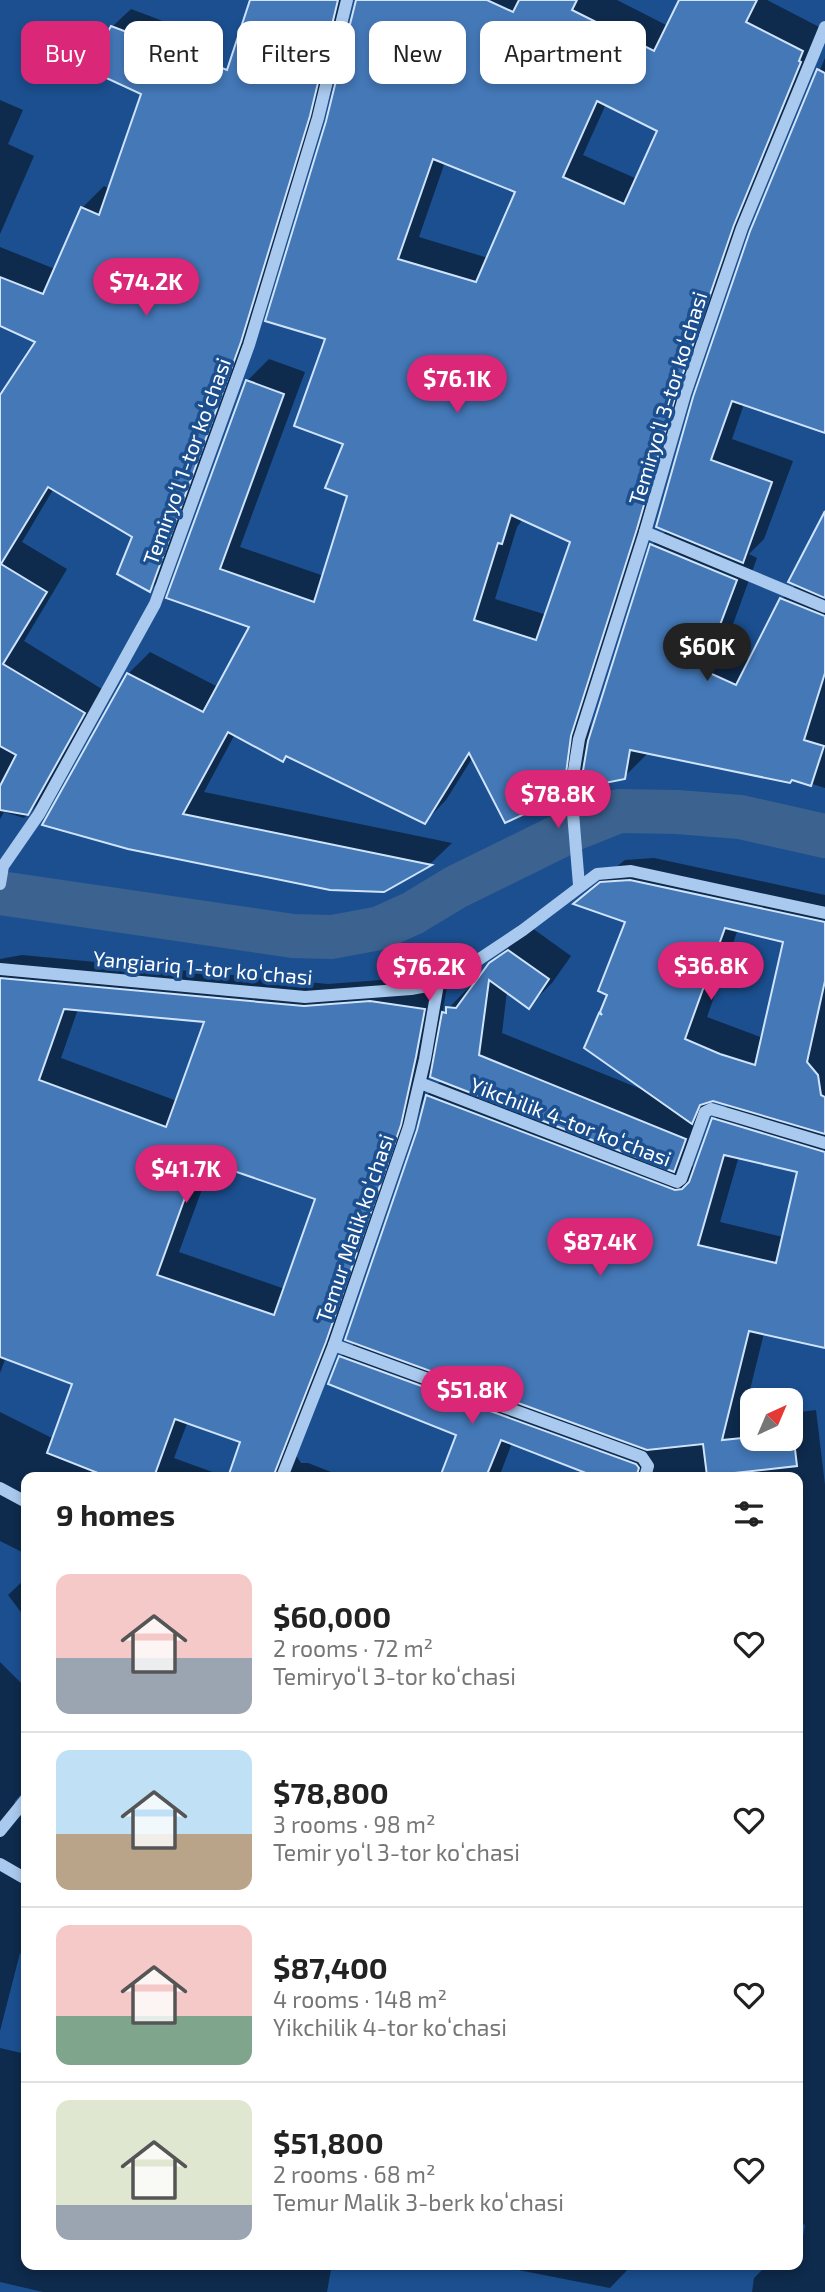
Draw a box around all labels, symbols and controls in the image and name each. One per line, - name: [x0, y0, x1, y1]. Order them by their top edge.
- chip: Buy: [21, 21, 110, 84]
- chip: Rent: [124, 21, 223, 84]
- chip: Filters: [237, 21, 355, 84]
- chip: New: [369, 21, 466, 84]
- chip: Apartment: [480, 21, 646, 84]
- pin: $74.2K: [89, 258, 203, 318]
- text: $74.2K: [109, 267, 183, 295]
- street label: Temiryoʻl 3-tor koʻchasi: [623, 288, 711, 508]
- street label: Temiryoʻl 1-tor koʻchasi: [137, 354, 235, 568]
- pin: $76.1K: [400, 356, 514, 415]
- text: $76.1K: [423, 364, 491, 392]
- pin: $60K: [666, 624, 748, 683]
- text: $60K: [679, 632, 735, 660]
- pin: $78.8K: [501, 770, 615, 830]
- text: $78.8K: [521, 779, 595, 807]
- pin: $36.8K: [654, 942, 768, 1002]
- pin: $76.2K: [372, 944, 486, 1003]
- street label: Yangiariq 1-tor koʻchasi: [92, 945, 314, 989]
- text: $36.8K: [674, 951, 748, 979]
- text: $76.2K: [393, 952, 465, 980]
- street label: Yikchilik 4-tor koʻchasi: [467, 1071, 675, 1171]
- street label: Temur Malik koʻchasi: [310, 1130, 398, 1326]
- pin: $41.7K: [129, 1146, 243, 1205]
- text: $41.7K: [151, 1154, 221, 1182]
- pin: $87.4K: [543, 1218, 657, 1278]
- text: $87.4K: [563, 1227, 637, 1255]
- pin: $51.8K: [415, 1366, 529, 1426]
- text: $51.8K: [437, 1375, 507, 1403]
- north arrow: [740, 1388, 803, 1451]
- map controls: [740, 1388, 803, 1451]
- icon: filters: [730, 1495, 768, 1533]
- text: 9 homes: [56, 1496, 175, 1532]
- text: $60,000: [273, 1598, 391, 1634]
- icon: home: [112, 1602, 196, 1686]
- icon: heart: [730, 1625, 768, 1663]
- text: 2 rooms · 72 m²: [273, 1634, 433, 1662]
- text: Temiryoʻl 3-tor koʻchasi: [273, 1662, 516, 1690]
- text: $78,800: [273, 1774, 389, 1810]
- icon: home: [112, 1778, 196, 1862]
- icon: heart: [730, 1801, 768, 1839]
- text: 3 rooms · 98 m²: [273, 1810, 435, 1838]
- text: Temir yoʻl 3-tor koʻchasi: [273, 1838, 520, 1866]
- text: $87,400: [273, 1949, 388, 1985]
- icon: home: [112, 1953, 196, 2037]
- icon: heart: [730, 1976, 768, 2014]
- text: 4 rooms · 148 m²: [273, 1985, 447, 2013]
- text: Yikchilik 4-tor koʻchasi: [273, 2013, 507, 2041]
- text: $51,800: [273, 2124, 384, 2160]
- icon: home: [112, 2128, 196, 2212]
- icon: heart: [730, 2151, 768, 2189]
- text: 2 rooms · 68 m²: [273, 2160, 436, 2188]
- text: Temur Malik 3-berk koʻchasi: [273, 2188, 564, 2216]

